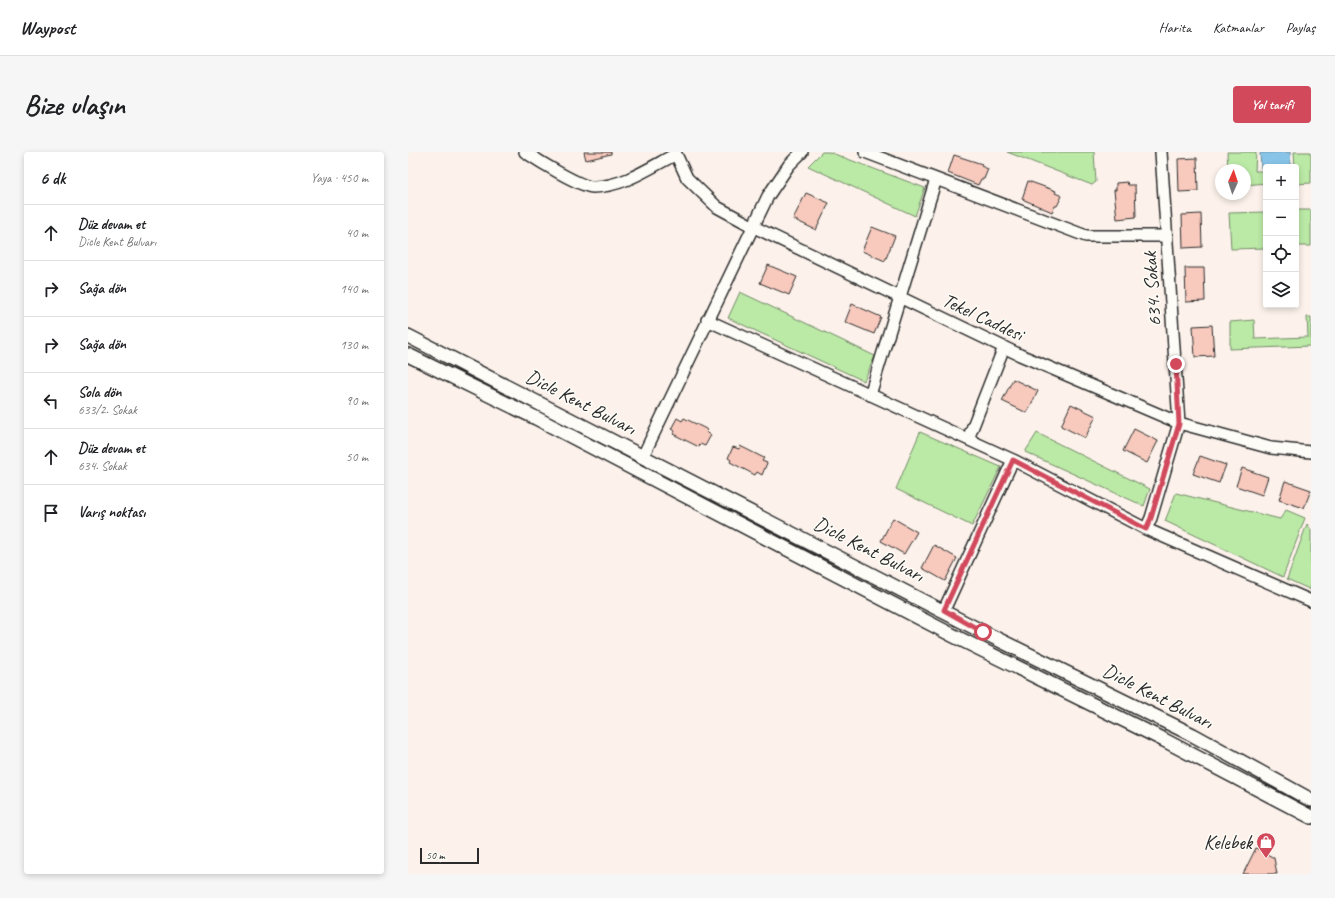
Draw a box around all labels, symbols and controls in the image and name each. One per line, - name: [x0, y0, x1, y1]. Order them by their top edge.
- text: Waypost: [20, 16, 75, 40]
- text: Harita: [1159, 19, 1191, 36]
- text: Katmanlar: [1213, 19, 1264, 36]
- text: Paylaş: [1286, 19, 1315, 36]
- button: Yol tarifi: [1233, 86, 1311, 123]
- text: Bize ulaşın: [24, 87, 125, 122]
- north arrow: [1215, 164, 1251, 200]
- map controls: [1263, 164, 1299, 308]
- button: +: [1263, 164, 1299, 200]
- text: 6 dk: [40, 168, 65, 189]
- text: Yaya · 450 m: [311, 170, 368, 186]
- button: −: [1263, 200, 1299, 236]
- text: Düz devam et: [78, 215, 145, 234]
- icon: ahead: [40, 222, 62, 244]
- text: 40 m: [346, 225, 368, 241]
- text: Dicle Kent Bulvarı: [78, 234, 156, 250]
- button: locate: [1263, 236, 1299, 272]
- street label: 634. Sokak: [1137, 249, 1167, 327]
- button: layers: [1263, 272, 1299, 308]
- icon: right: [40, 278, 62, 300]
- text: Sağa dön: [78, 279, 126, 298]
- text: 140 m: [340, 281, 368, 297]
- street label: Tekel Caddesi: [939, 287, 1030, 348]
- icon: right: [40, 334, 62, 356]
- text: Sağa dön: [78, 335, 126, 354]
- text: 130 m: [340, 337, 368, 353]
- route end: [1167, 355, 1185, 373]
- street label: Dicle Kent Bulvarı: [522, 364, 641, 441]
- text: Sola dön: [78, 383, 121, 402]
- icon: left: [40, 390, 62, 412]
- text: 90 m: [346, 393, 368, 409]
- text: 633/2. Sokak: [78, 402, 137, 418]
- text: Düz devam et: [78, 439, 145, 458]
- icon: ahead: [40, 446, 62, 468]
- text: 50 m: [346, 449, 368, 465]
- text: 634. Sokak: [78, 458, 127, 474]
- icon: arrive: [40, 502, 62, 524]
- text: Varış noktası: [78, 503, 145, 522]
- street label: Dicle Kent Bulvarı: [810, 511, 929, 588]
- route start: [974, 623, 992, 641]
- street label: Dicle Kent Bulvarı: [1099, 658, 1218, 735]
- place label: Kelebek: [1204, 830, 1254, 855]
- shop icon: Kelebek: [1255, 831, 1277, 859]
- scale bar: [420, 846, 479, 865]
- text: 50 m: [426, 848, 445, 862]

